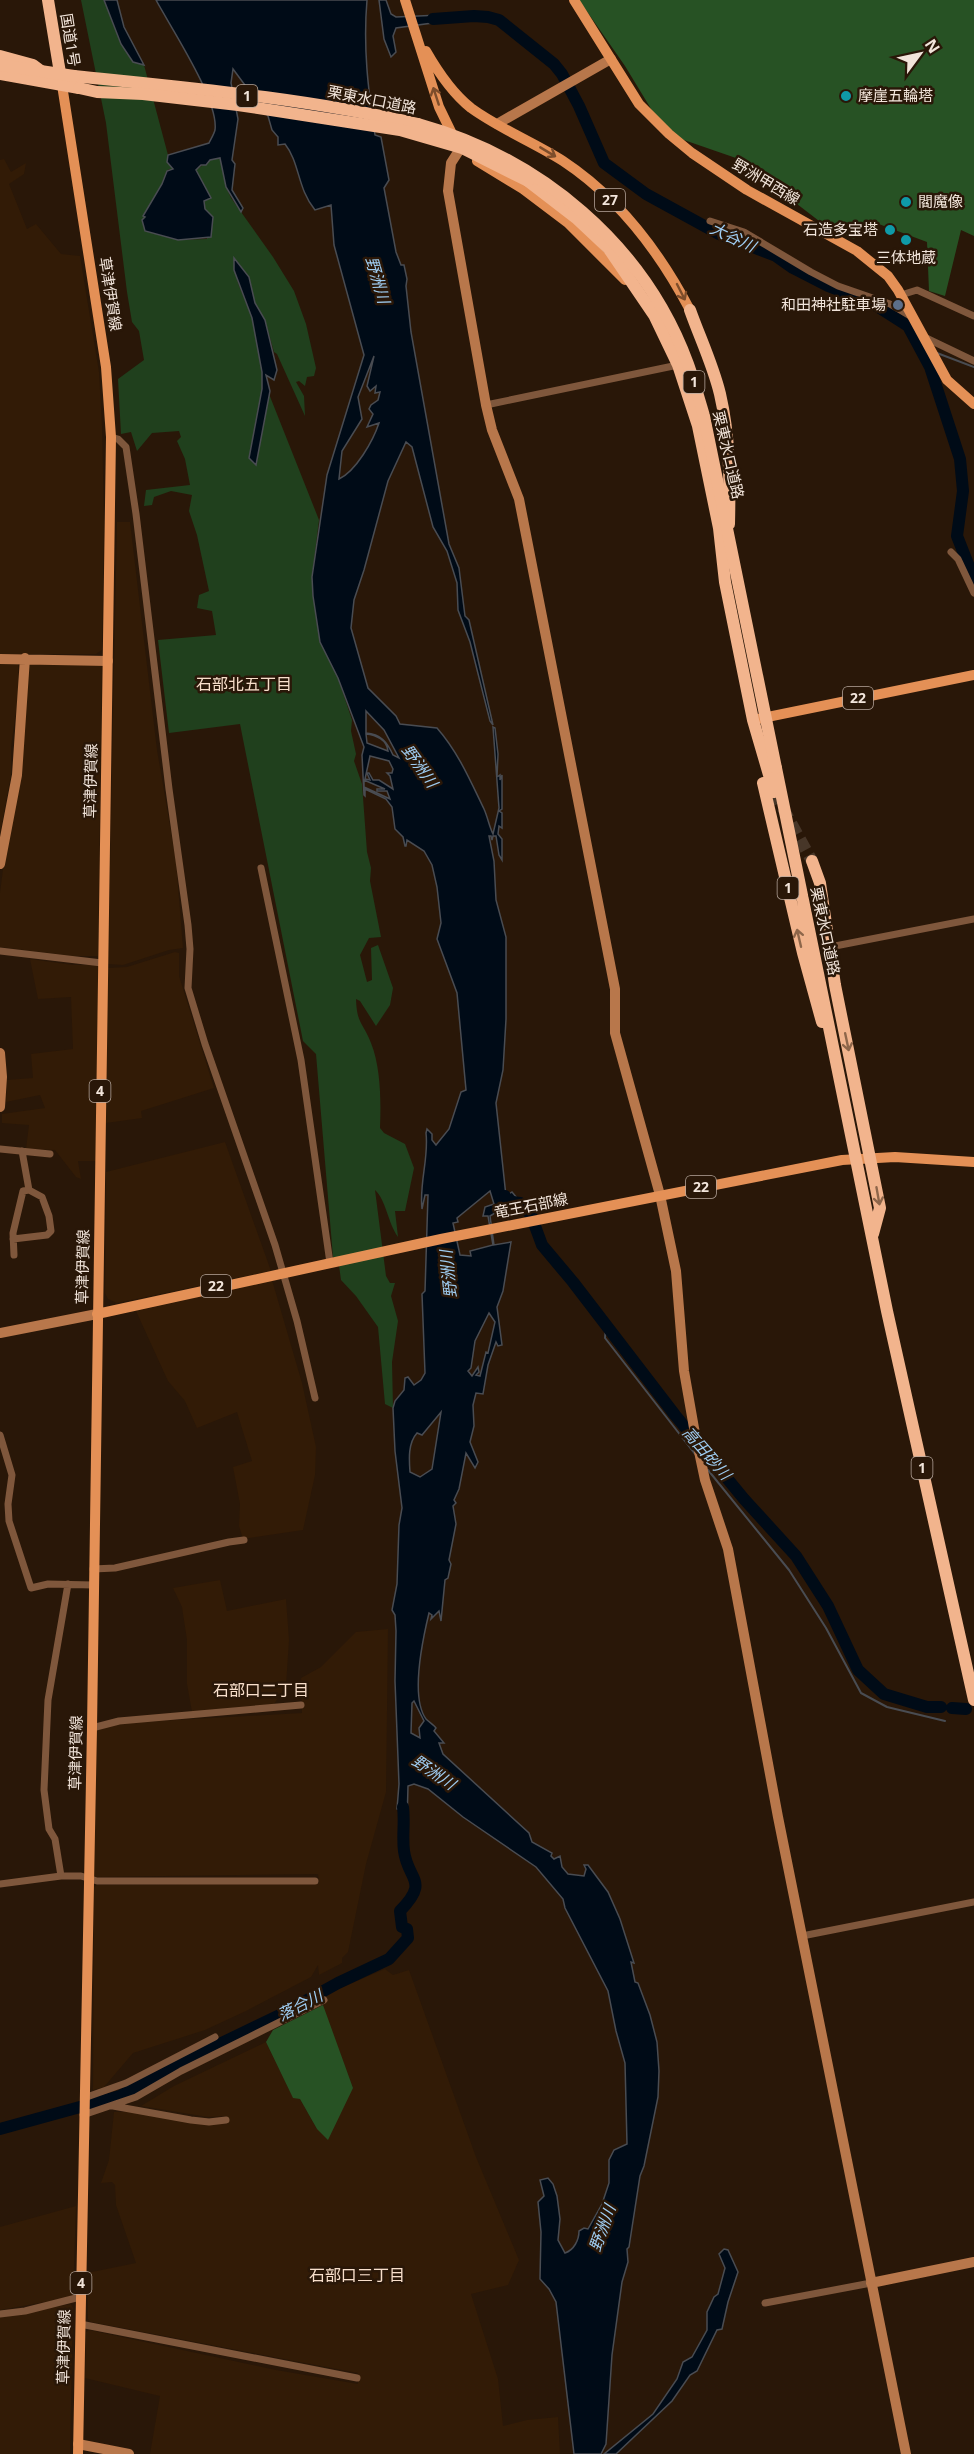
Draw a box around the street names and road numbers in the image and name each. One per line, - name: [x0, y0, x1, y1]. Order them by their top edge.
- street label: 国道1号: [57, 12, 85, 68]
- street label: 栗東水口道路: [326, 81, 418, 117]
- road number: 1: [236, 85, 258, 107]
- street label: 野洲甲西線: [729, 153, 804, 209]
- road number: 27: [595, 189, 625, 211]
- street label: 草津伊賀線: [95, 255, 127, 332]
- road number: 1: [684, 371, 704, 393]
- street label: 栗東水口道路: [709, 409, 749, 501]
- road number: 22: [843, 687, 873, 709]
- street label: 草津伊賀線: [79, 743, 101, 819]
- road number: 1: [778, 877, 798, 899]
- street label: 栗東水口道路: [807, 885, 845, 977]
- road number: 4: [90, 1080, 110, 1102]
- road number: 22: [686, 1176, 716, 1198]
- street label: 竜王石部線: [492, 1188, 570, 1222]
- street label: 草津伊賀線: [71, 1229, 93, 1305]
- road number: 22: [201, 1275, 231, 1297]
- road number: 1: [912, 1457, 932, 1479]
- street label: 草津伊賀線: [64, 1715, 86, 1791]
- road number: 4: [70, 2272, 92, 2294]
- street label: 草津伊賀線: [52, 2309, 74, 2385]

